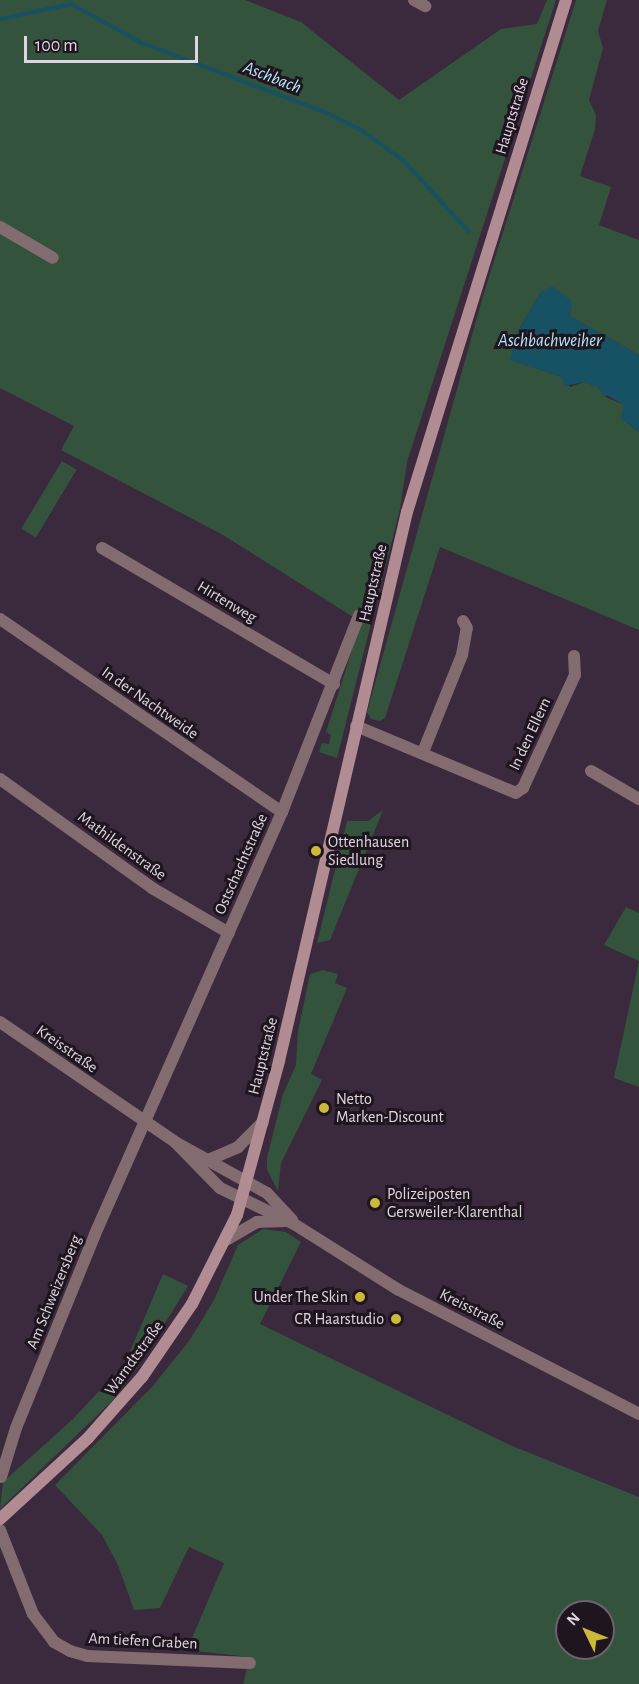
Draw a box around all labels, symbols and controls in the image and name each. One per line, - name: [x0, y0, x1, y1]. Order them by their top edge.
- scale bar: [27, 24, 201, 62]
- text: 100 m: [35, 37, 78, 55]
- water label: Aschbach: [240, 57, 304, 99]
- street label: Hauptstraße: [491, 75, 533, 157]
- water label: Aschbachweiher: [498, 330, 602, 352]
- street label: Hauptstraße: [355, 542, 391, 624]
- street label: Hirtenweg: [194, 577, 260, 627]
- street label: In der Nachtweide: [98, 663, 202, 743]
- street label: In den Ellern: [505, 695, 555, 773]
- street label: Mathildenstraße: [74, 807, 170, 885]
- street label: Ostschachtstraße: [210, 811, 272, 917]
- place label: Ottenhausen Siedlung: [328, 832, 409, 870]
- marker: Ottenhausen Siedlung: [309, 844, 323, 858]
- street label: Hauptstraße: [244, 1015, 282, 1097]
- street label: Kreisstraße: [33, 1021, 101, 1077]
- place label: Netto Marken-Discount: [336, 1089, 443, 1127]
- marker: Netto Marken-Discount: [317, 1101, 331, 1115]
- place label: Polizeiposten Gersweiler-Klarenthal: [387, 1184, 522, 1222]
- marker: Polizeiposten Gersweiler-Klarenthal: [368, 1196, 382, 1210]
- street label: Am Schweizersberg: [22, 1232, 86, 1352]
- street label: Kreisstraße: [436, 1284, 508, 1334]
- place label: Under The Skin: [254, 1287, 348, 1307]
- marker: Under The Skin: [353, 1290, 367, 1304]
- place label: CR Haarstudio: [295, 1309, 384, 1329]
- marker: CR Haarstudio: [389, 1312, 403, 1326]
- street label: Warndtstraße: [101, 1317, 167, 1399]
- north arrow: [555, 1600, 615, 1660]
- text: N: [564, 1610, 583, 1629]
- street label: Am tiefen Graben: [88, 1629, 198, 1653]

